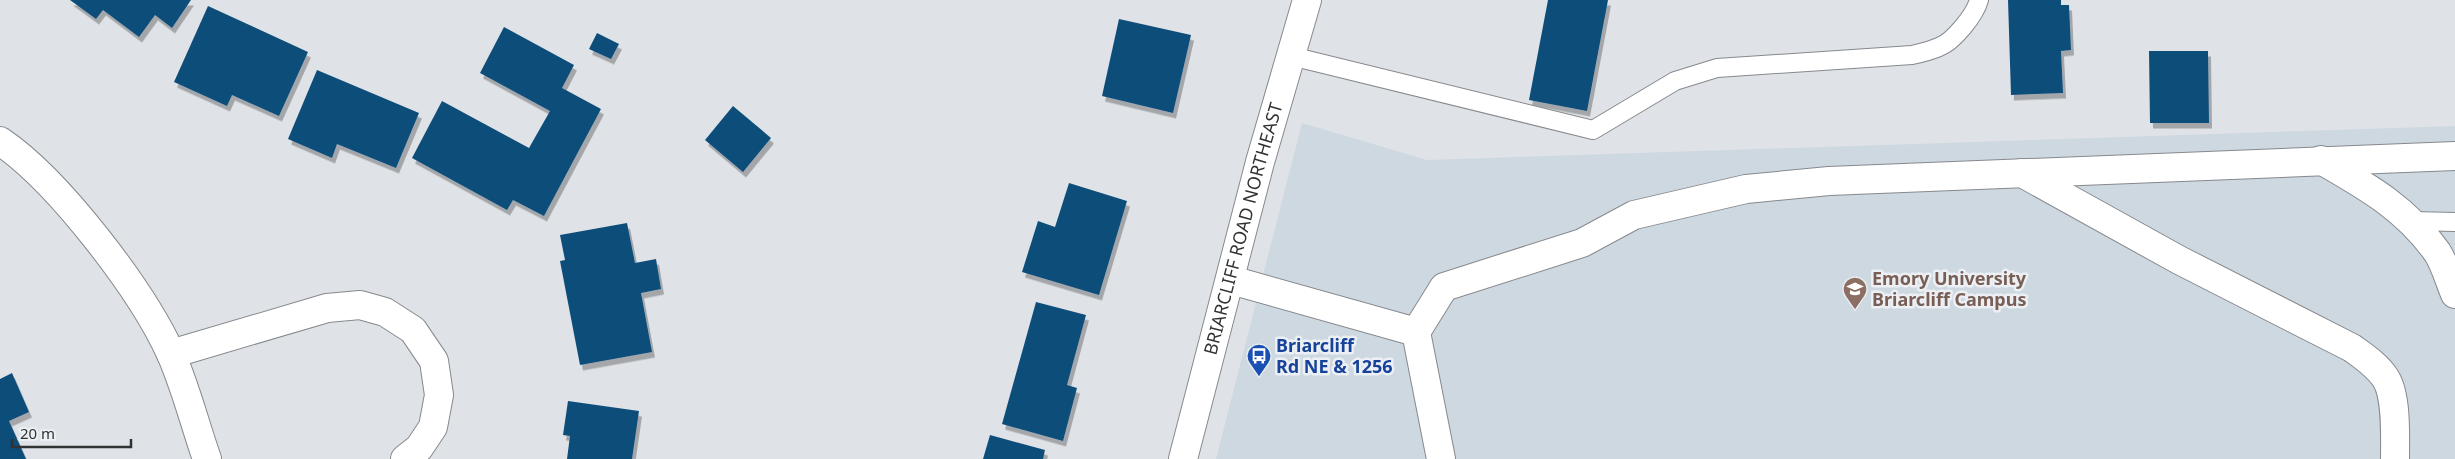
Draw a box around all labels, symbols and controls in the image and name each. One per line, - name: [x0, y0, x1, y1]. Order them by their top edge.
- street label: BRIARCLIFF ROAD NORTHEAST: [1198, 100, 1288, 357]
- place label: Emory University Briarcliff Campus: [1872, 266, 2027, 311]
- school or university icon: Emory University Briarcliff Campus: [1842, 276, 1868, 310]
- place label: Briarcliff Rd NE & 1256: [1276, 333, 1393, 378]
- bus stop icon: Briarcliff Rd NE & 1256: [1246, 343, 1272, 377]
- scale bar: [12, 416, 131, 448]
- text: 20 m: [20, 423, 55, 443]

